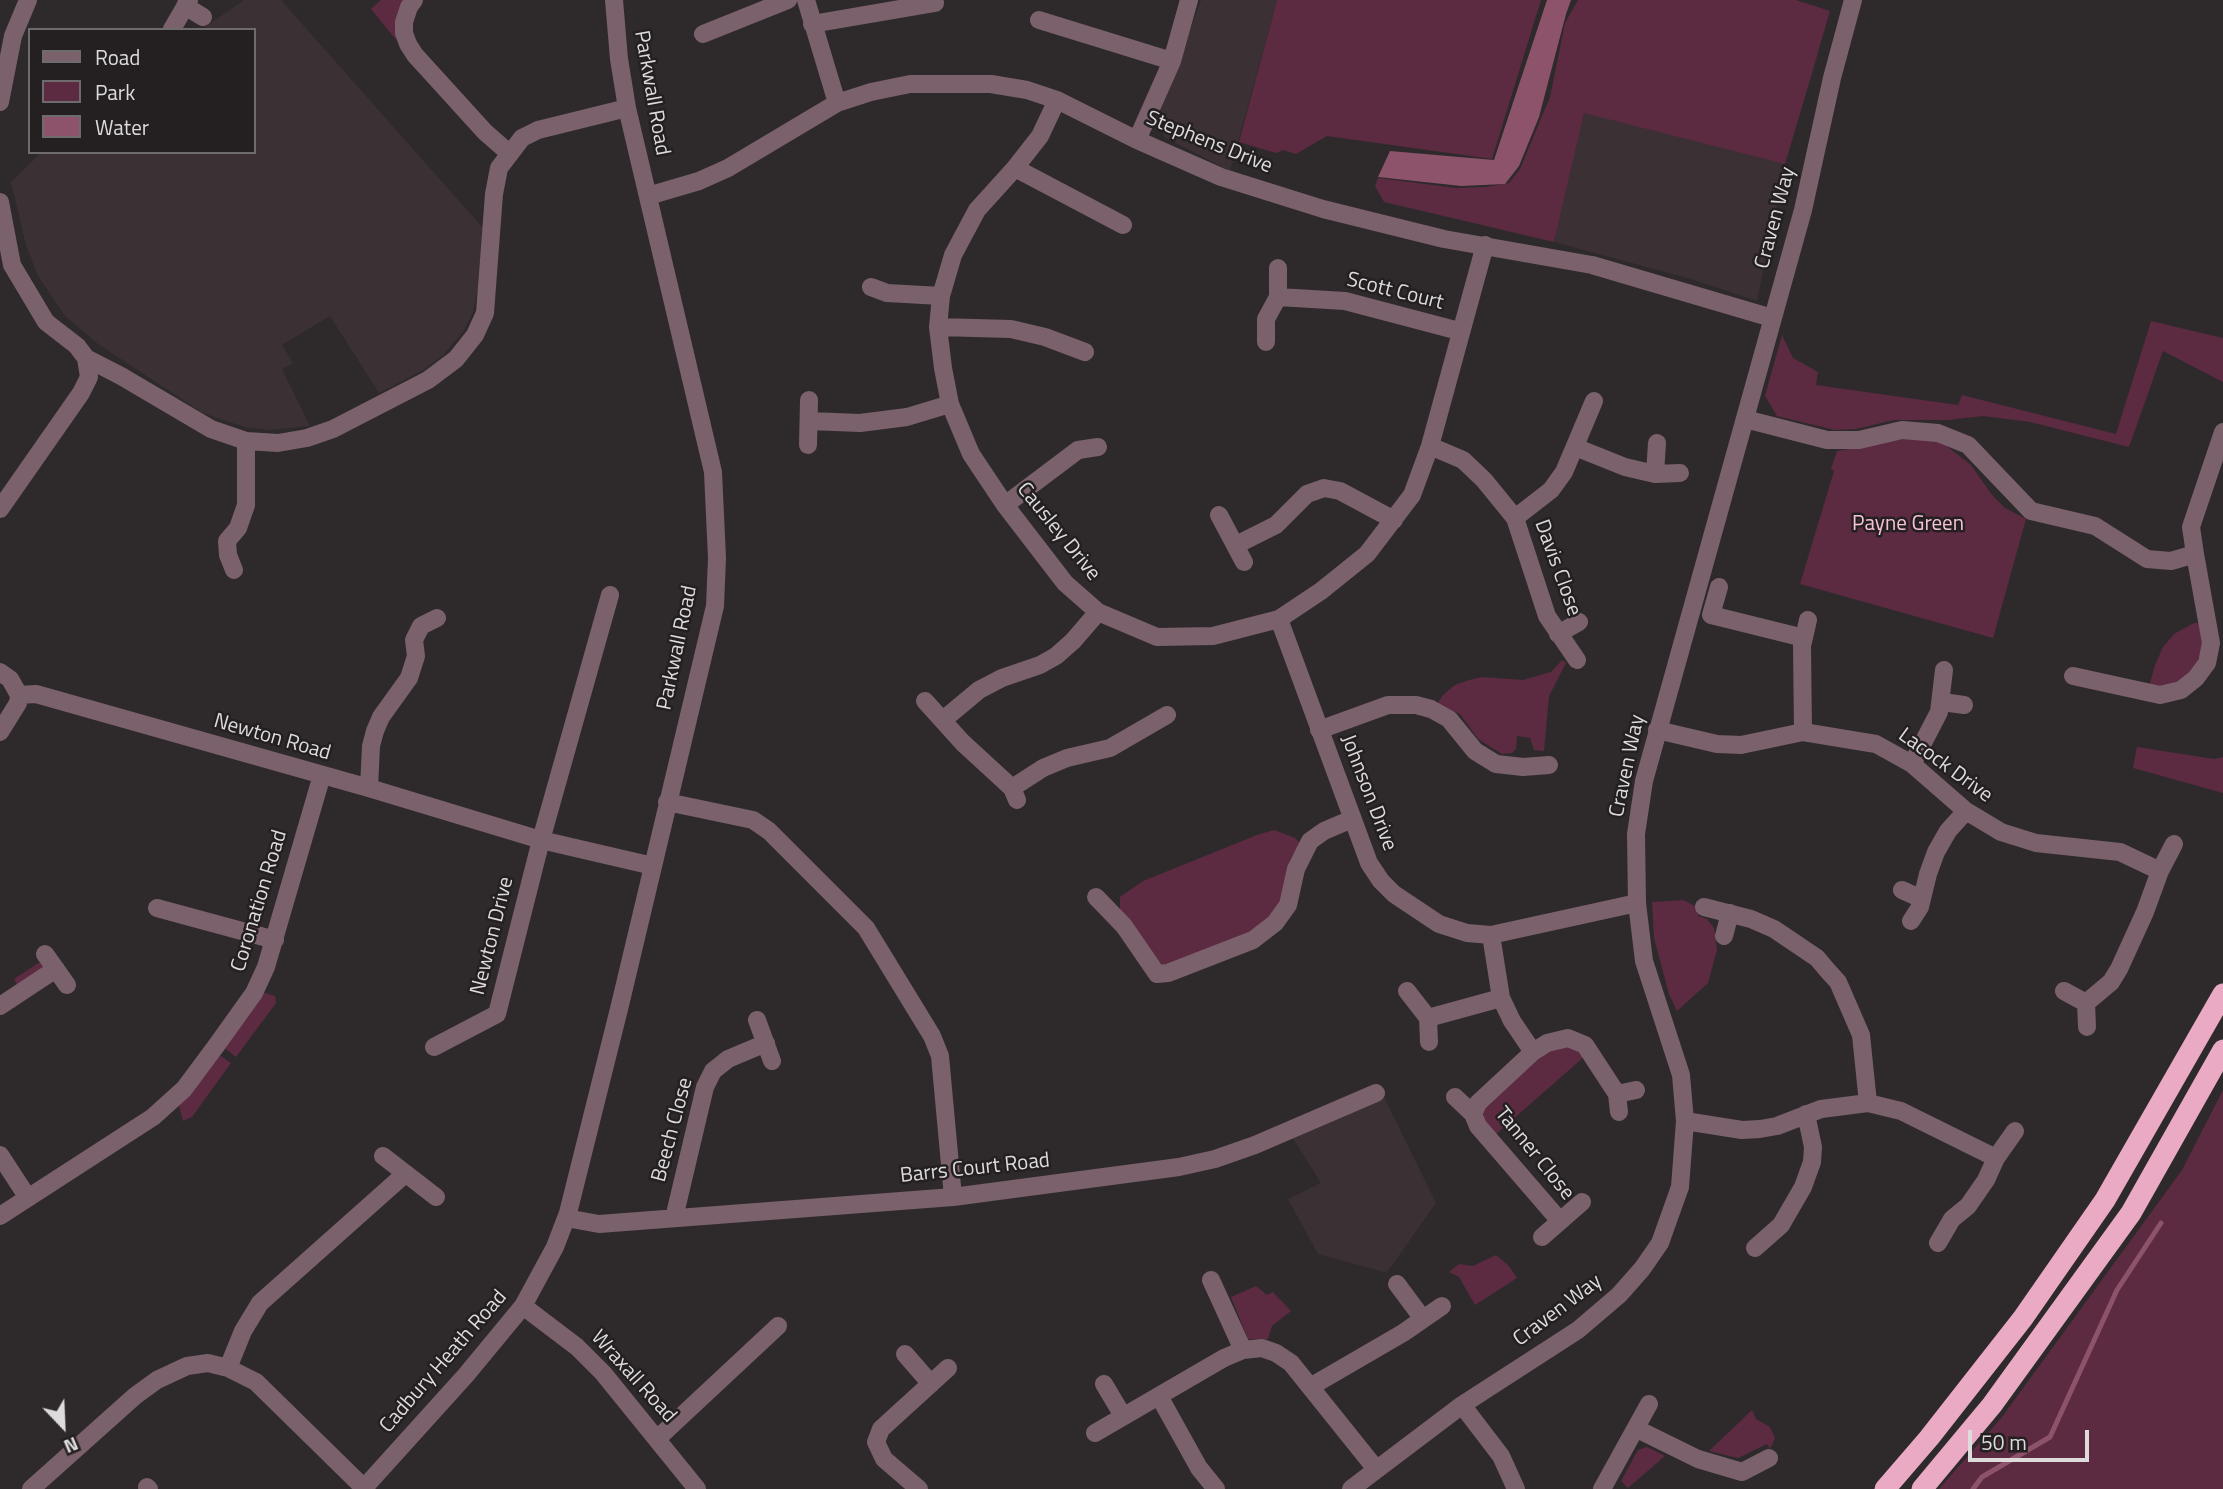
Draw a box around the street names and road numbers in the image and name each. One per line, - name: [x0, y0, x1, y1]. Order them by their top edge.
- street label: Parkwall Road: [628, 29, 674, 157]
- street label: Stephens Drive: [1142, 106, 1276, 180]
- street label: Craven Way: [1750, 164, 1802, 272]
- street label: Scott Court: [1344, 268, 1446, 316]
- street label: Causley Drive: [1011, 478, 1105, 586]
- street label: Davis Close: [1528, 516, 1586, 620]
- street label: Parkwall Road: [653, 584, 703, 712]
- street label: Newton Road: [211, 709, 333, 767]
- street label: Craven Way: [1605, 712, 1651, 820]
- street label: Lacock Drive: [1893, 723, 1997, 809]
- street label: Johnson Drive: [1334, 731, 1402, 855]
- street label: Coronation Road: [227, 827, 293, 975]
- street label: Newton Drive: [466, 874, 520, 998]
- street label: Beech Close: [647, 1075, 699, 1185]
- street label: Tanner Close: [1489, 1102, 1579, 1206]
- street label: Barrs Court Road: [899, 1149, 1051, 1189]
- street label: Craven Way: [1509, 1270, 1607, 1352]
- street label: Cadbury Heath Road: [375, 1285, 513, 1439]
- street label: Wraxall Road: [585, 1326, 681, 1428]

